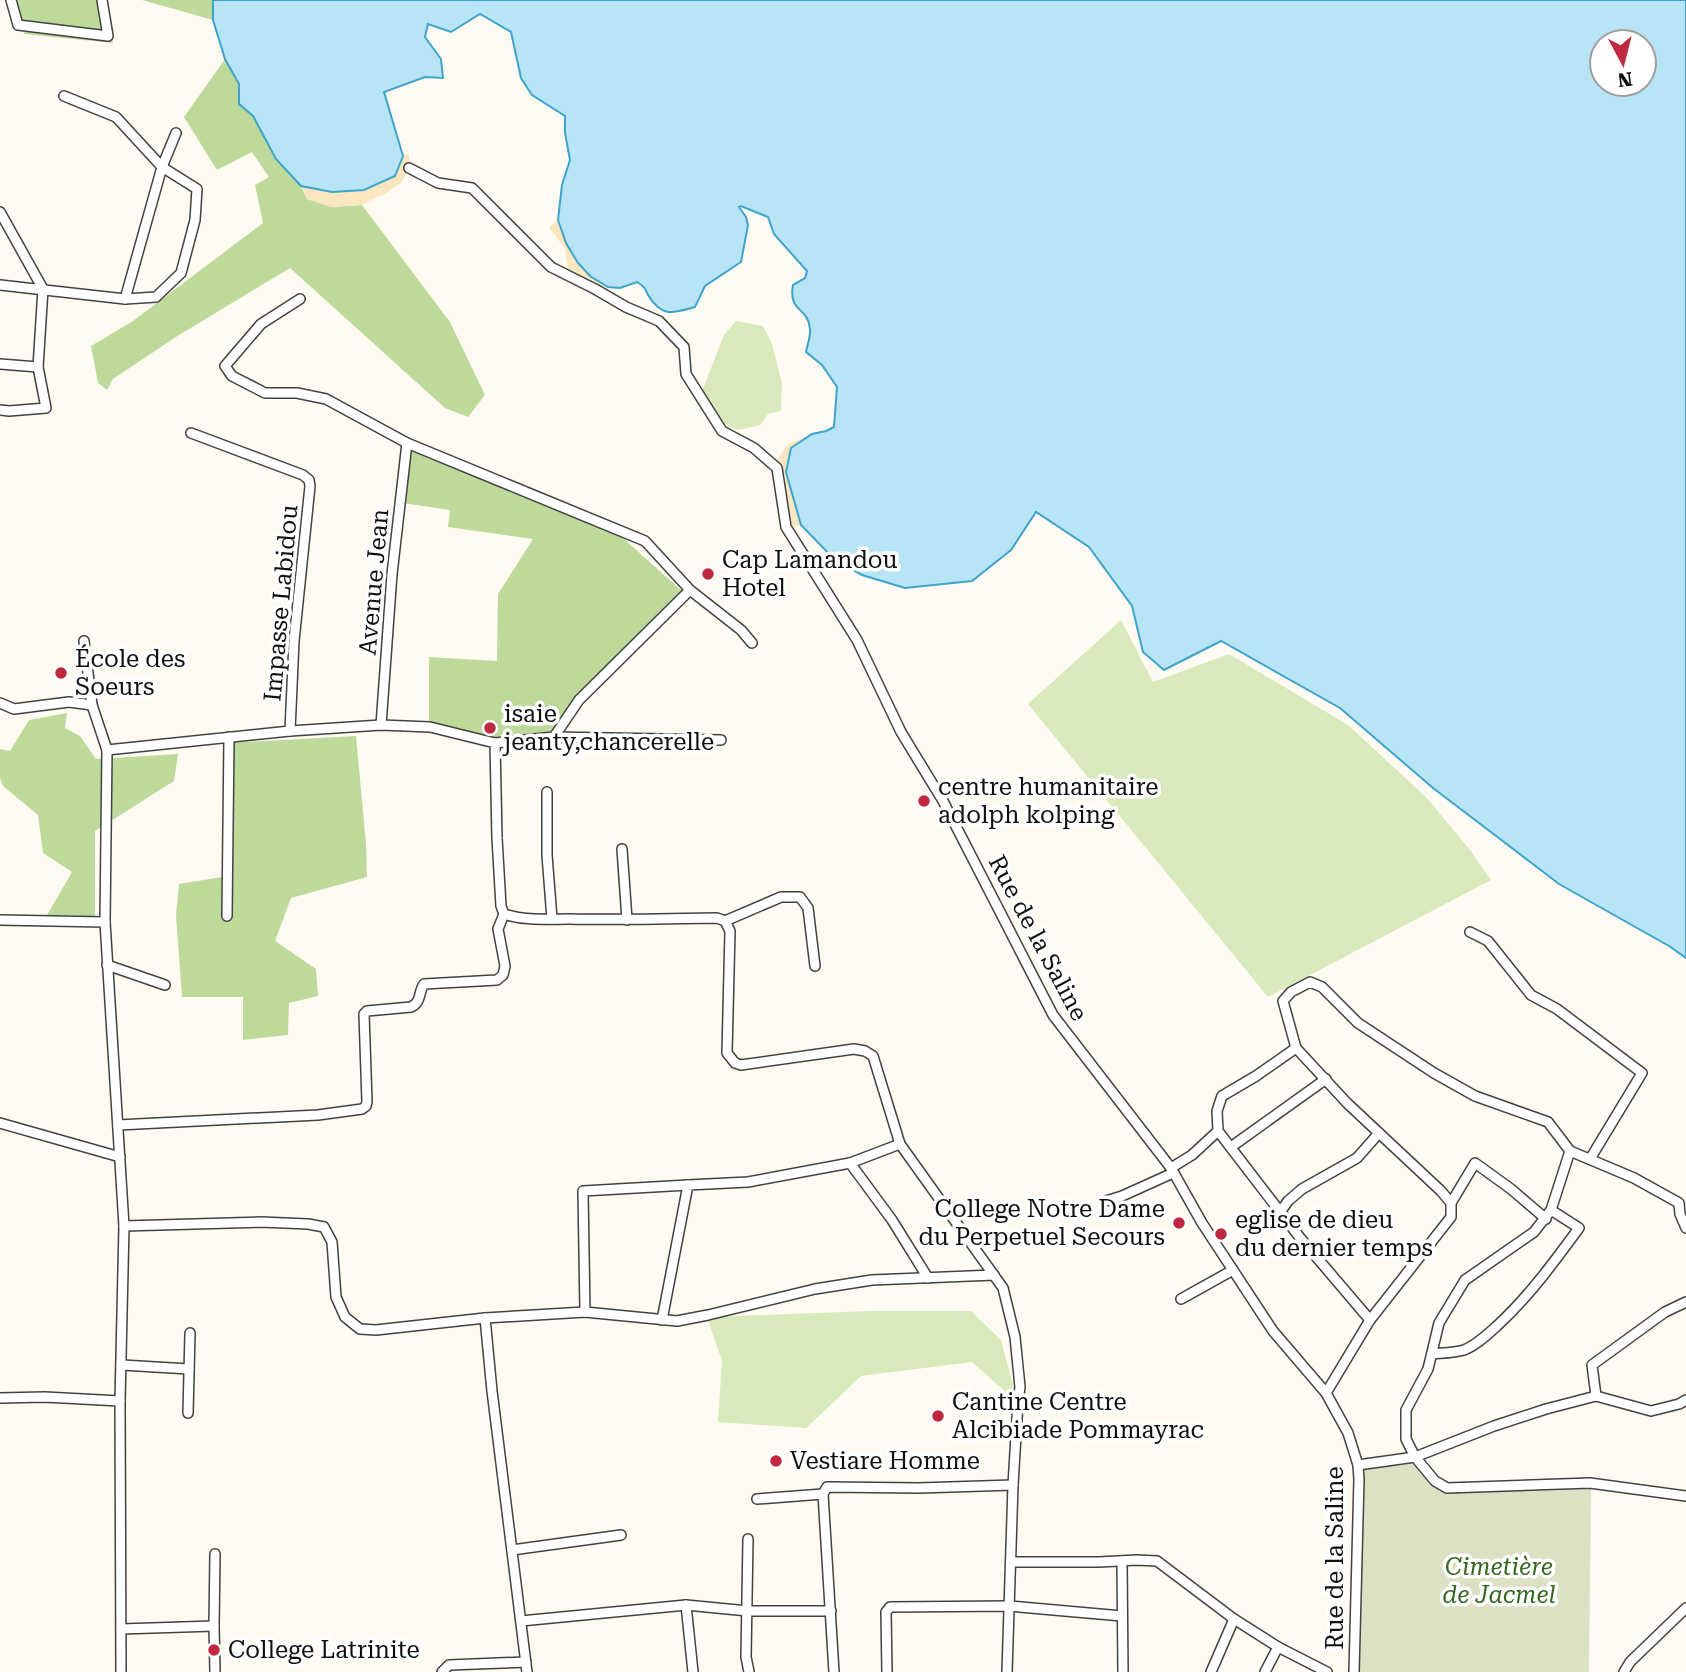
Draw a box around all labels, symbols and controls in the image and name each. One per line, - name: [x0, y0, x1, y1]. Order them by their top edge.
- north arrow: [1588, 28, 1658, 98]
- text: N: [1616, 67, 1634, 92]
- street label: Impasse Labidou: [258, 503, 304, 703]
- street label: Avenue Jean: [354, 508, 394, 656]
- place label: Cap Lamandou Hotel: [722, 546, 898, 602]
- marker: Cap Lamandou Hotel: [700, 566, 716, 582]
- place label: École des Soeurs: [75, 644, 185, 701]
- marker: École des Soeurs: [53, 665, 69, 681]
- place label: isaie jeanty,chancerelle: [502, 700, 714, 756]
- marker: isaie jeanty,chancerelle: [482, 720, 498, 736]
- place label: centre humanitaire adolph kolping: [938, 773, 1158, 829]
- marker: centre humanitaire adolph kolping: [916, 793, 932, 809]
- street label: Rue de la Saline: [983, 850, 1093, 1026]
- place label: College Notre Dame du Perpetuel Secours: [918, 1195, 1165, 1251]
- place label: eglise de dieu du dernier temps: [1235, 1206, 1433, 1262]
- marker: College Notre Dame du Perpetuel Secours: [1171, 1215, 1187, 1231]
- marker: eglise de dieu du dernier temps: [1213, 1226, 1229, 1242]
- place label: Cantine Centre Alcibiade Pommayrac: [952, 1388, 1204, 1444]
- marker: Cantine Centre Alcibiade Pommayrac: [930, 1408, 946, 1424]
- place label: Vestiare Homme: [790, 1447, 980, 1475]
- marker: Vestiare Homme: [768, 1453, 784, 1469]
- street label: Rue de la Saline: [1321, 1466, 1349, 1650]
- park label: Cimetière de Jacmel: [1442, 1553, 1556, 1609]
- place label: College Latrinite: [228, 1636, 420, 1664]
- marker: College Latrinite: [206, 1642, 222, 1658]

